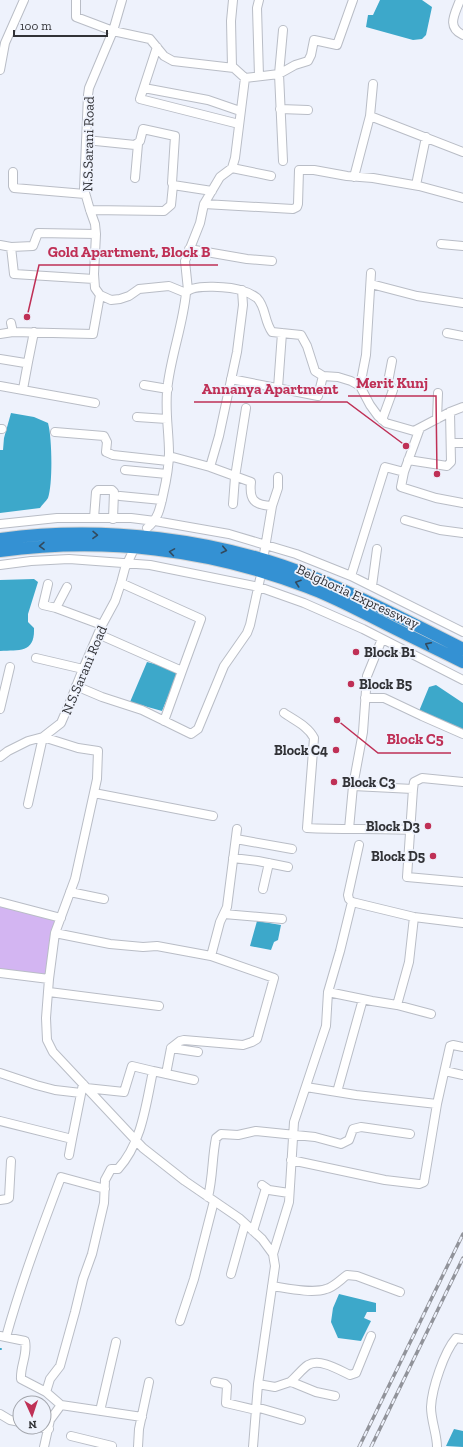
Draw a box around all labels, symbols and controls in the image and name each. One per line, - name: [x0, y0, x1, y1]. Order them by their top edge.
- scale bar: [14, 12, 107, 38]
- text: 100 m: [20, 19, 52, 33]
- street label: N.S.Sarani Road: [79, 96, 98, 192]
- callout: Gold Apartment, Block B: [39, 238, 218, 265]
- text: Gold Apartment, Block B: [48, 243, 210, 261]
- callout: Merit Kunj: [348, 369, 436, 396]
- text: Merit Kunj: [356, 374, 428, 392]
- callout: Annanya Apartment: [194, 375, 347, 402]
- text: Annanya Apartment: [202, 380, 339, 398]
- one-way arrow: [92, 531, 98, 539]
- one-way arrow: [39, 542, 45, 550]
- one-way arrow: [220, 545, 227, 553]
- one-way arrow: [169, 548, 175, 556]
- street label: Belghoria Expressway: [294, 561, 423, 633]
- one-way arrow: [294, 580, 301, 588]
- street label: N.S.Sarani Road: [58, 623, 111, 717]
- one-way arrow: [425, 642, 432, 650]
- place label: Block B1: [364, 644, 416, 661]
- marker: Block B1: [351, 647, 361, 657]
- place label: Block B5: [359, 676, 412, 693]
- marker: Block B5: [346, 679, 356, 689]
- callout: Block C5: [378, 726, 451, 753]
- text: Block C5: [386, 730, 444, 748]
- place label: Block C4: [274, 742, 328, 759]
- marker: Block C4: [331, 745, 341, 755]
- place label: Block C3: [342, 774, 396, 791]
- marker: Block C3: [329, 777, 339, 787]
- place label: Block D3: [366, 818, 421, 835]
- marker: Block D3: [423, 821, 433, 831]
- place label: Block D5: [371, 848, 425, 865]
- marker: Block D5: [428, 851, 438, 861]
- north arrow: [12, 1395, 52, 1435]
- text: N: [27, 1418, 37, 1431]

